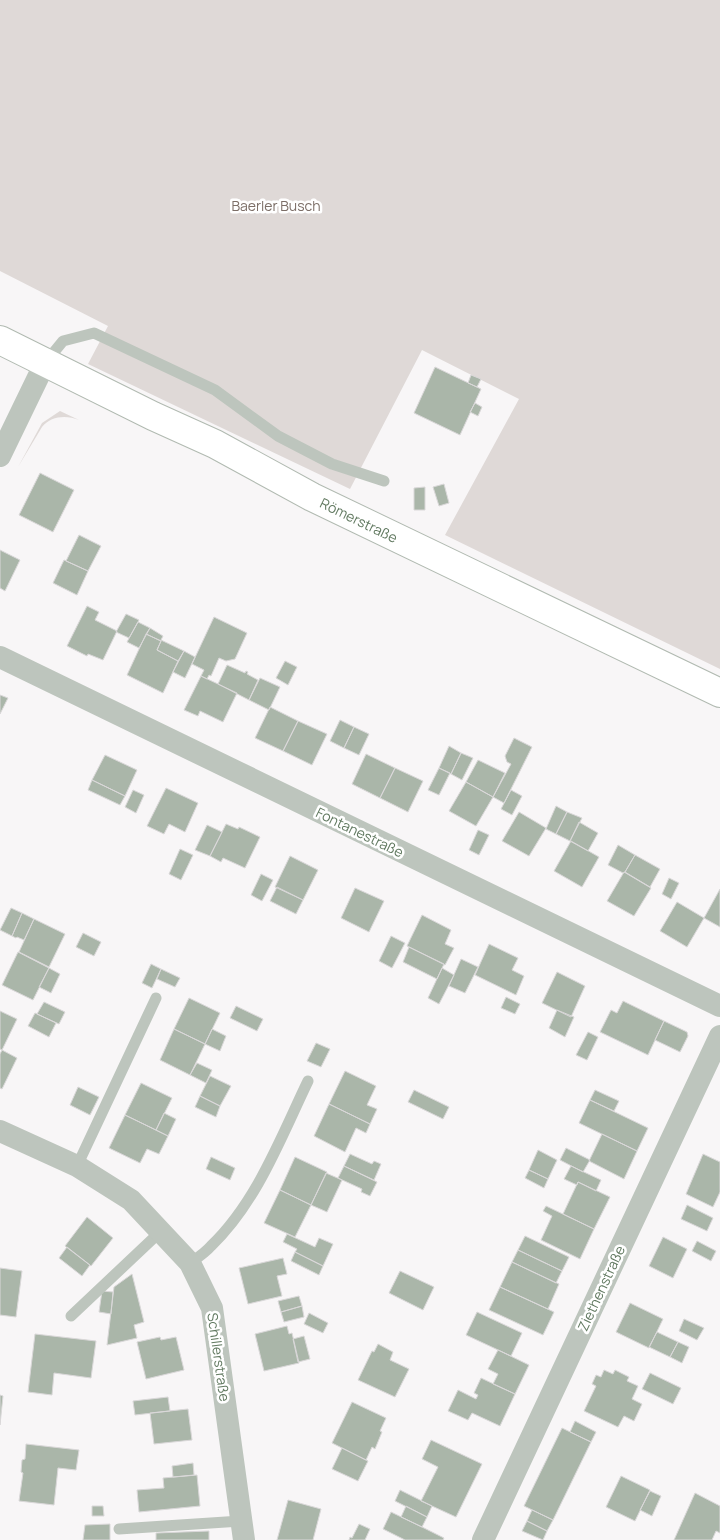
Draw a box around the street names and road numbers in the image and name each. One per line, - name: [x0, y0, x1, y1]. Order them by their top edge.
- street label: Römerstraße: [317, 493, 401, 547]
- street label: Fontanestraße: [313, 803, 407, 861]
- street label: Ziethenstraße: [573, 1242, 629, 1334]
- street label: Schillerstraße: [203, 1311, 235, 1403]

